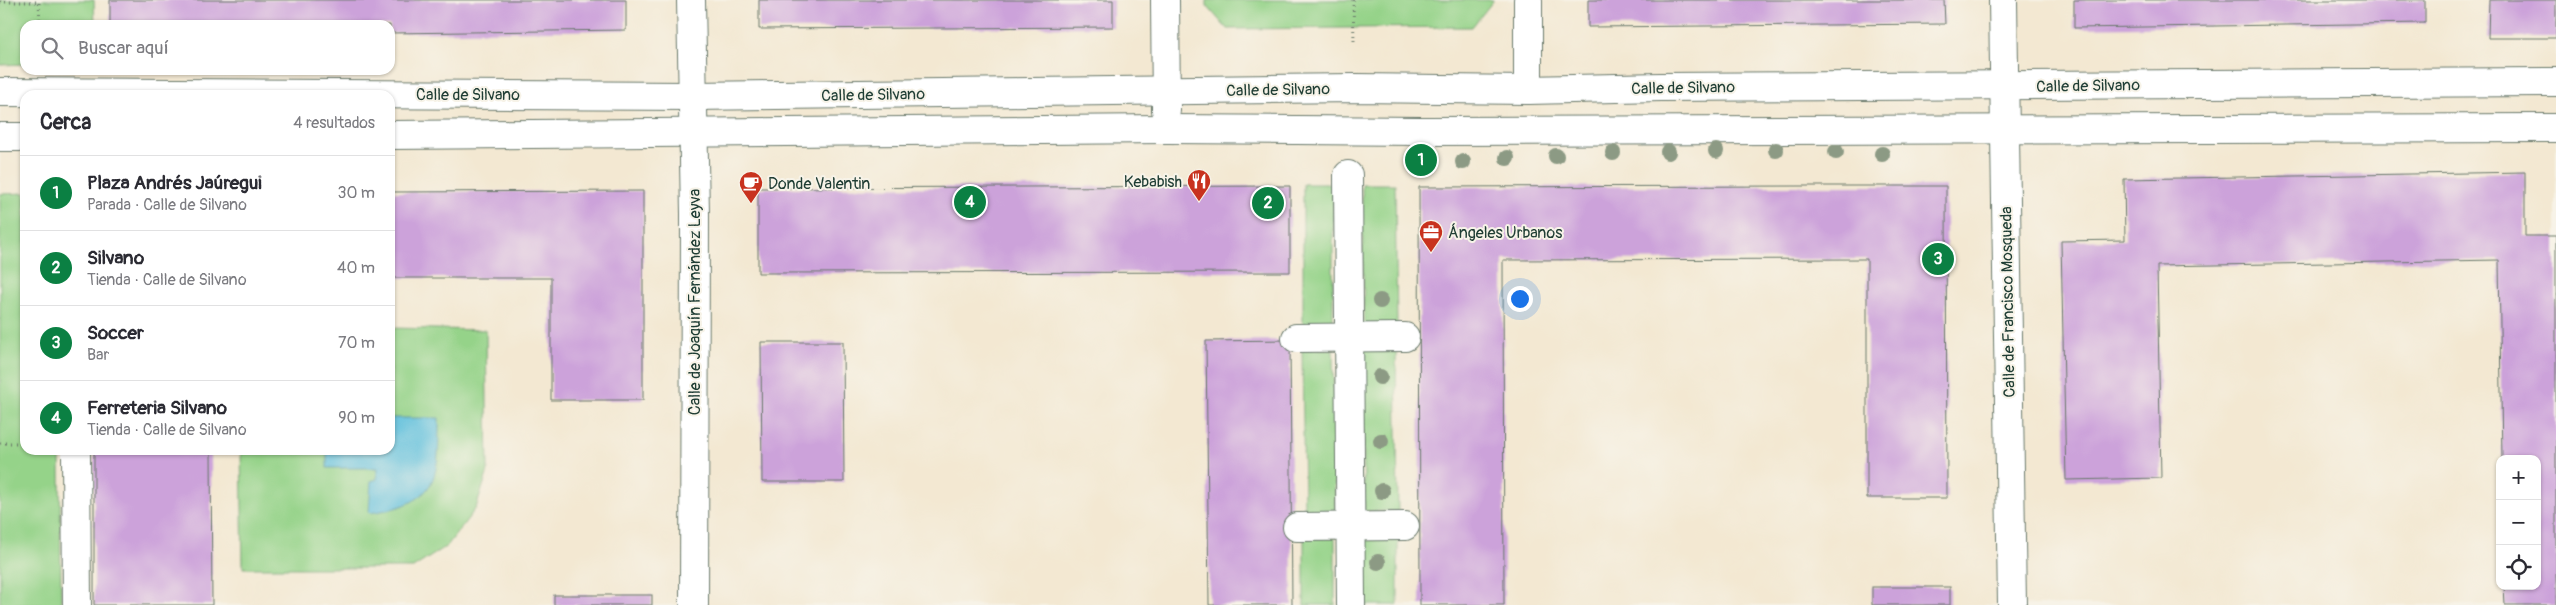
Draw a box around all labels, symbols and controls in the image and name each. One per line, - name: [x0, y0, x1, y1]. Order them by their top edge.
- search box: [20, 20, 395, 75]
- icon: search: [38, 34, 66, 62]
- text: Buscar aquí: [78, 36, 169, 60]
- street label: Calle de Silvano: [2036, 75, 2140, 97]
- street label: Calle de Silvano: [1631, 77, 1735, 99]
- street label: Calle de Silvano: [1226, 79, 1330, 101]
- street label: Calle de Silvano: [821, 84, 925, 106]
- street label: Calle de Silvano: [416, 85, 520, 105]
- text: Cerca: [40, 109, 91, 136]
- text: 4 resultados: [293, 113, 375, 133]
- pin: 1: [1405, 141, 1437, 179]
- restaurant icon: Kebabish: [1186, 168, 1212, 202]
- cafe icon: Donde Valentin: [738, 170, 764, 204]
- text: Plaza Andrés Jaúregui: [87, 171, 262, 195]
- place label: Kebabish: [1124, 172, 1182, 192]
- place label: Donde Valentin: [768, 174, 870, 194]
- text: 1: [53, 183, 59, 203]
- text: 30 m: [337, 183, 375, 203]
- pin: 4: [954, 183, 986, 221]
- pin: 2: [1252, 184, 1284, 222]
- street label: Calle de Joaquín Fernández Leyva: [685, 189, 705, 415]
- text: Parada · Calle de Silvano: [87, 195, 247, 215]
- street label: Calle de Francisco Mosqueda: [1996, 206, 2020, 398]
- office icon: Ángeles Urbanos: [1418, 219, 1444, 253]
- place label: Ángeles Urbanos: [1448, 223, 1562, 243]
- pin: 3: [1922, 240, 1954, 278]
- text: Silvano: [87, 246, 144, 270]
- text: 2: [52, 258, 60, 278]
- text: 40 m: [337, 258, 375, 278]
- text: Tienda · Calle de Silvano: [87, 270, 247, 290]
- your location: [1507, 286, 1533, 312]
- text: Soccer: [87, 321, 144, 345]
- text: 3: [52, 333, 60, 353]
- text: 70 m: [338, 333, 375, 353]
- text: Bar: [87, 345, 109, 365]
- text: Ferreteria Silvano: [87, 396, 227, 420]
- text: 4: [51, 408, 61, 428]
- text: 90 m: [338, 408, 375, 428]
- text: Tienda · Calle de Silvano: [87, 420, 247, 440]
- map controls: [2496, 455, 2541, 590]
- button: +: [2496, 455, 2541, 500]
- button: −: [2496, 500, 2541, 545]
- button: locate: [2496, 545, 2541, 590]

